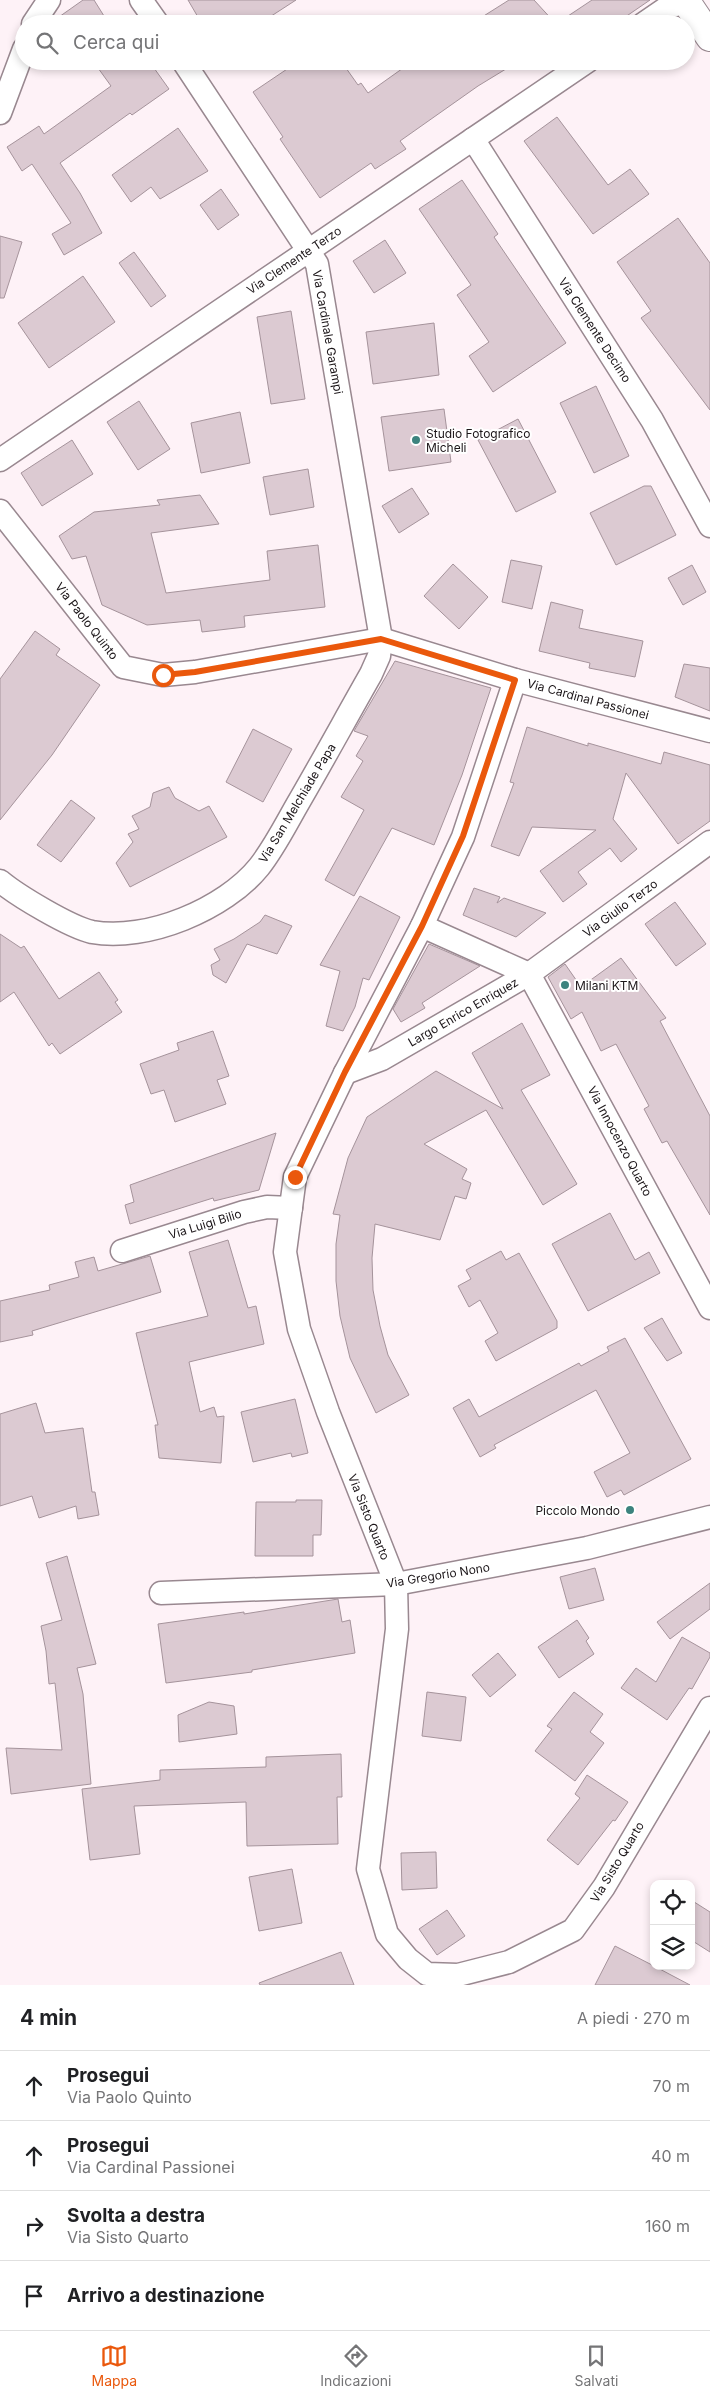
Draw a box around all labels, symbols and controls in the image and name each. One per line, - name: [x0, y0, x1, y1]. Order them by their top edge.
- search box: [15, 15, 695, 70]
- icon: search: [33, 29, 61, 57]
- text: Cerca qui: [73, 31, 159, 54]
- street label: Via Clemente Terzo: [244, 223, 344, 297]
- street label: Via Cardinale Garampi: [310, 269, 346, 396]
- street label: Via Clemente Decimo: [556, 275, 634, 385]
- place label: Studio Fotografico Micheli: [426, 426, 530, 455]
- marker: Studio Fotografico Micheli: [410, 434, 422, 446]
- street label: Via Paolo Quinto: [52, 579, 122, 663]
- route start: [152, 664, 175, 687]
- street label: Via Cardinal Passionei: [525, 675, 651, 723]
- street label: Via San Melchiade Papa: [255, 740, 339, 866]
- street label: Via Giulio Terzo: [580, 876, 660, 940]
- street label: Largo Enrico Enriquez: [405, 974, 521, 1050]
- place label: Milani KTM: [575, 978, 638, 993]
- marker: Milani KTM: [559, 979, 571, 991]
- street label: Via Innocenzo Quarto: [585, 1083, 655, 1199]
- route end: [284, 1166, 307, 1189]
- street label: Via Luigi Bilio: [167, 1206, 243, 1242]
- street label: Via Sisto Quarto: [345, 1472, 393, 1562]
- place label: Piccolo Mondo: [535, 1503, 620, 1518]
- marker: Piccolo Mondo: [624, 1504, 636, 1516]
- street label: Via Gregorio Nono: [385, 1559, 491, 1591]
- street label: Via Sisto Quarto: [587, 1819, 647, 1905]
- map controls: [650, 1880, 695, 1970]
- button: locate: [650, 1880, 695, 1925]
- button: layers: [650, 1925, 695, 1970]
- text: 4 min: [20, 2005, 77, 2030]
- text: A piedi · 270 m: [577, 2008, 690, 2028]
- text: Prosegui: [67, 2064, 149, 2087]
- icon: ahead: [20, 2072, 48, 2100]
- text: 70 m: [653, 2076, 690, 2096]
- text: Via Paolo Quinto: [67, 2087, 192, 2107]
- text: Prosegui: [67, 2134, 149, 2157]
- icon: ahead: [20, 2142, 48, 2170]
- text: 40 m: [651, 2146, 690, 2166]
- text: Via Cardinal Passionei: [67, 2157, 235, 2177]
- text: Svolta a destra: [67, 2204, 205, 2227]
- icon: right: [20, 2212, 48, 2240]
- text: 160 m: [645, 2216, 690, 2236]
- text: Via Sisto Quarto: [67, 2227, 189, 2247]
- icon: arrive: [20, 2282, 48, 2310]
- text: Arrivo a destinazione: [67, 2284, 265, 2307]
- tab: Mappa: [92, 2342, 137, 2389]
- tab: Indicazioni: [320, 2342, 391, 2389]
- tab: Salvati: [575, 2342, 618, 2389]

